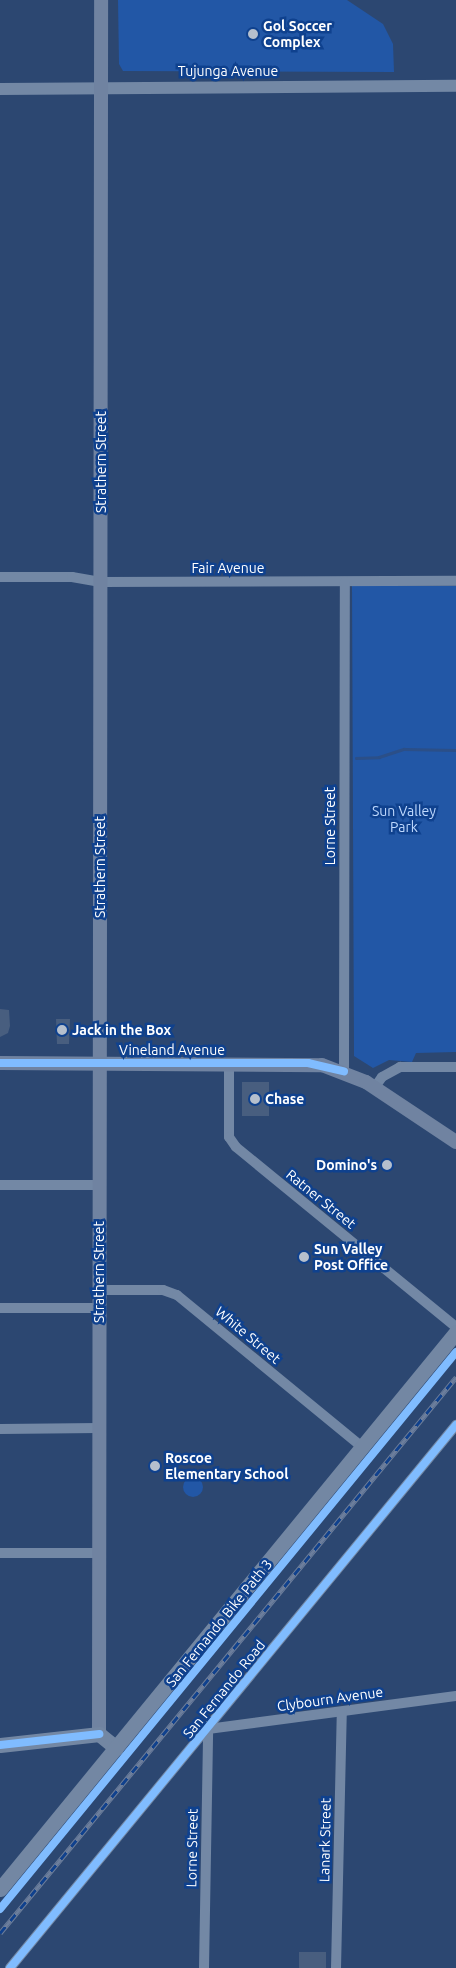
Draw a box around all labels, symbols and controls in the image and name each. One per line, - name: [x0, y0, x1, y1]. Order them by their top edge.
- place label: Gol Soccer Complex: [263, 18, 332, 50]
- marker: Gol Soccer Complex: [247, 28, 259, 40]
- street label: Tujunga Avenue: [178, 63, 278, 79]
- street label: Strathern Street: [93, 411, 109, 513]
- street label: Fair Avenue: [191, 560, 265, 576]
- street label: Lorne Street: [322, 787, 338, 865]
- park label: Sun Valley Park: [372, 803, 436, 836]
- street label: Strathern Street: [92, 816, 108, 918]
- place label: Jack in the Box: [72, 1022, 171, 1038]
- marker: Jack in the Box: [56, 1024, 68, 1036]
- street label: Vineland Avenue: [119, 1042, 225, 1058]
- place label: Chase: [265, 1091, 304, 1107]
- marker: Chase: [249, 1093, 261, 1105]
- place label: Domino's: [316, 1157, 377, 1173]
- marker: Domino's: [381, 1159, 393, 1171]
- street label: Ratner Street: [283, 1166, 359, 1232]
- street label: Strathern Street: [91, 1221, 107, 1323]
- place label: Sun Valley Post Office: [314, 1241, 388, 1274]
- marker: Sun Valley Post Office: [298, 1251, 310, 1263]
- street label: White Street: [212, 1303, 284, 1367]
- place label: Roscoe Elementary School: [165, 1450, 288, 1482]
- marker: Roscoe Elementary School: [149, 1460, 161, 1472]
- street label: San Fernando Bike Path 3: [162, 1556, 276, 1690]
- street label: San Fernando Road: [179, 1637, 269, 1741]
- street label: Clybourn Avenue: [276, 1683, 384, 1715]
- street label: Lanark Street: [316, 1798, 334, 1882]
- street label: Lorne Street: [183, 1809, 201, 1887]

